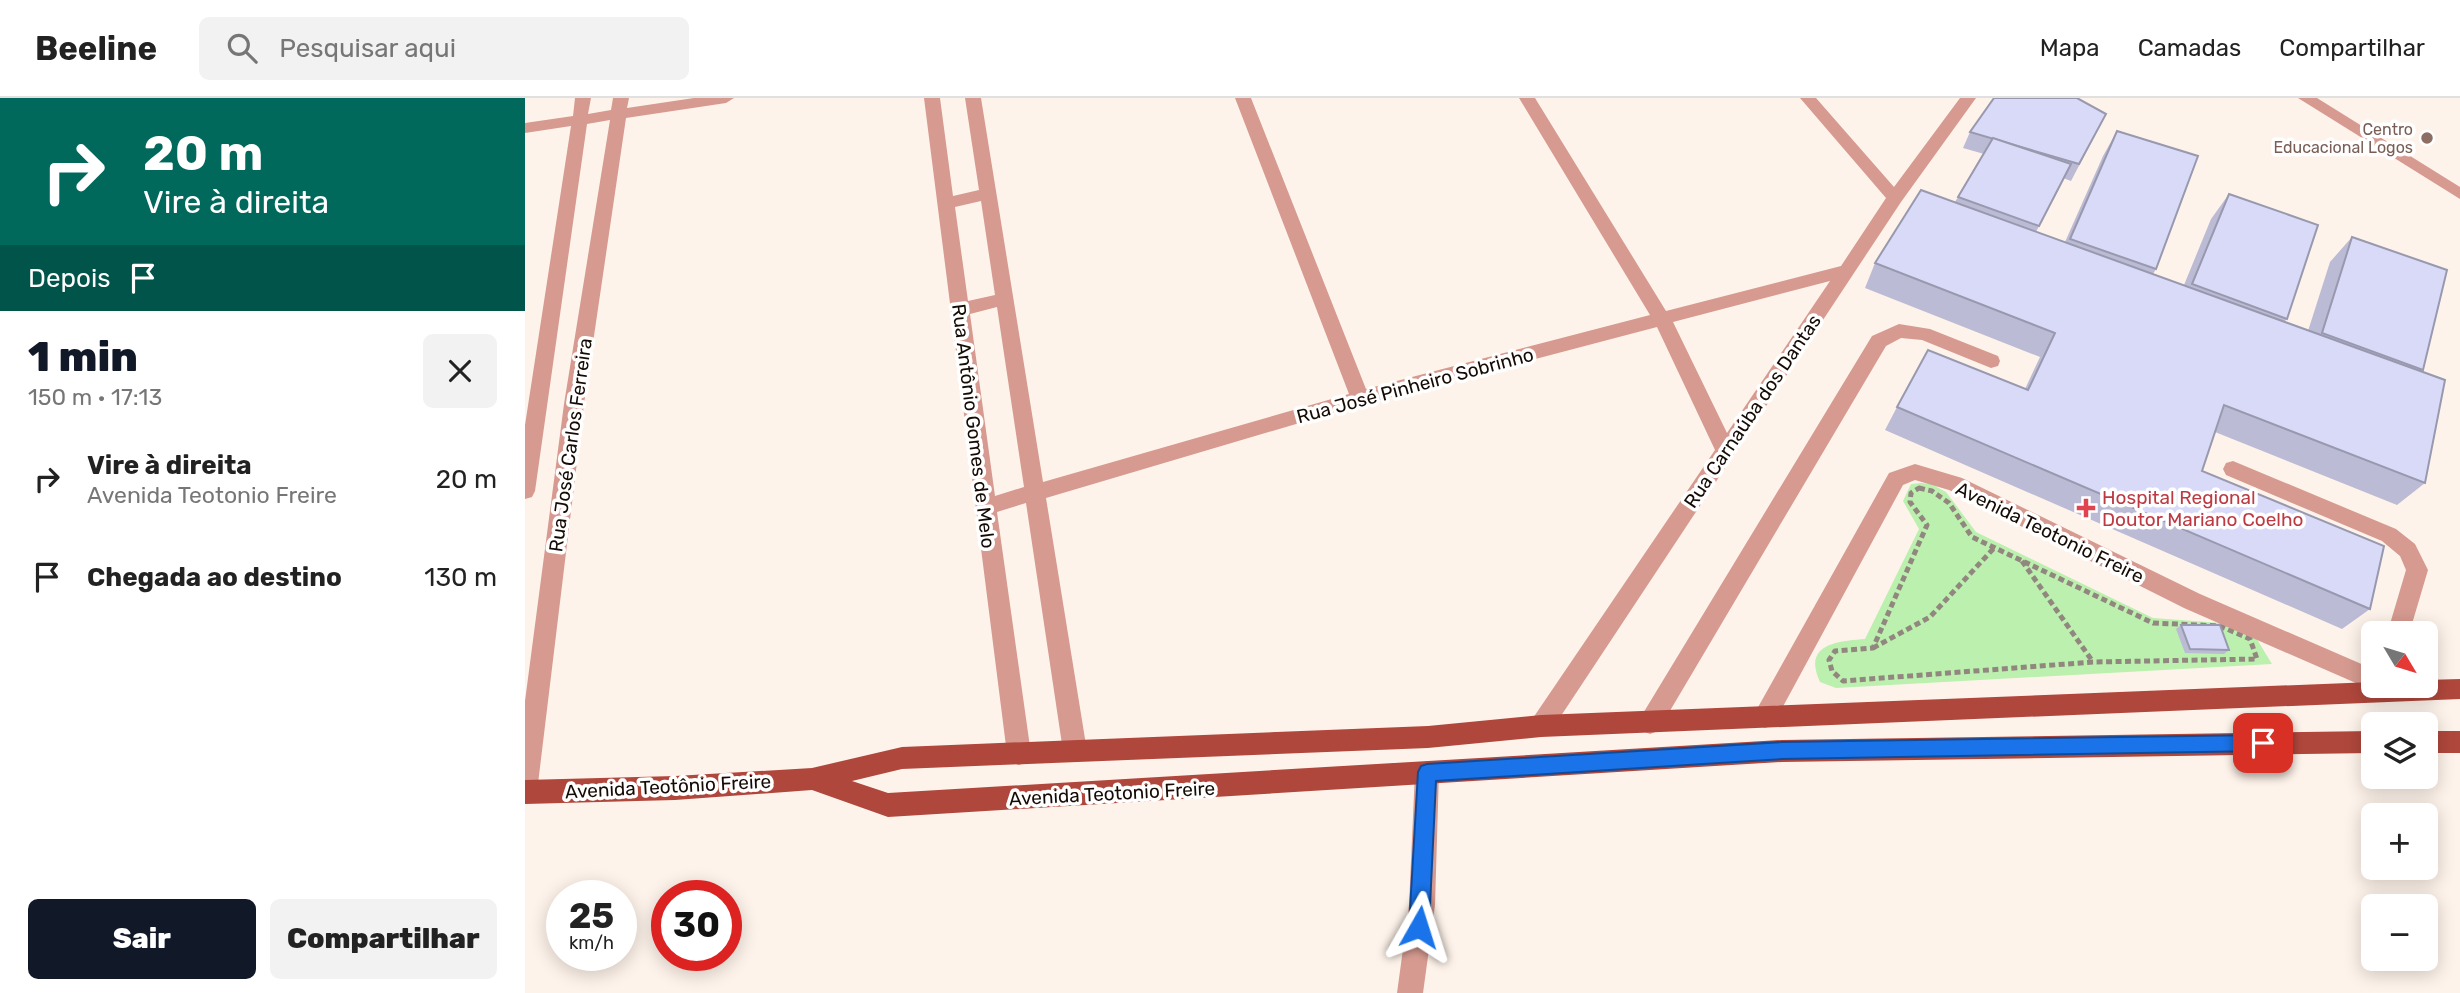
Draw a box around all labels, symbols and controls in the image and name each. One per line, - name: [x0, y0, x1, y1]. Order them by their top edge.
- search box: [199, 17, 689, 80]
- text: Beeline: [35, 29, 157, 68]
- icon: search: [223, 29, 261, 67]
- text: Pesquisar aqui: [279, 33, 456, 64]
- text: Mapa: [2040, 34, 2100, 62]
- text: Camadas: [2138, 34, 2241, 62]
- text: Compartilhar: [2279, 34, 2425, 62]
- place label: Centro Educacional Logos: [2273, 120, 2413, 157]
- text: 20 m: [143, 124, 264, 182]
- icon: right: [28, 126, 119, 217]
- marker: Centro Educacional Logos: [2419, 130, 2435, 146]
- text: Vire à direita: [143, 183, 329, 221]
- icon: arrive: [124, 259, 162, 297]
- text: Depois: [28, 263, 110, 294]
- street label: Rua Antônio Gomes de Melo: [947, 302, 1000, 550]
- street label: Rua Carnaúba dos Dantas: [1679, 310, 1826, 512]
- text: 1 min: [28, 332, 138, 382]
- button: close: [423, 334, 497, 408]
- street label: Rua José Carlos Ferreira: [544, 337, 597, 554]
- street label: Rua José Pinheiro Sobrinho: [1294, 343, 1536, 428]
- text: 150 m · 17:13: [28, 383, 162, 411]
- text: Vire à direita: [87, 450, 252, 481]
- icon: right: [28, 460, 66, 498]
- text: 20 m: [436, 464, 497, 495]
- street label: Avenida Teotonio Freire: [1952, 477, 2148, 588]
- text: Avenida Teotonio Freire: [87, 481, 337, 509]
- place label: Hospital Regional Doutor Mariano Coelho: [2102, 486, 2303, 531]
- marker: Hospital Regional Doutor Mariano Coelho: [2076, 498, 2096, 518]
- icon: arrive: [28, 558, 66, 596]
- text: Chegada ao destino: [87, 562, 342, 593]
- text: 130 m: [424, 562, 497, 593]
- north arrow: [2361, 621, 2438, 698]
- map controls: [2361, 621, 2438, 971]
- button: layers: [2361, 712, 2438, 789]
- pin: [2233, 713, 2293, 773]
- icon: arrive: [2244, 724, 2282, 762]
- street label: Avenida Teotônio Freire: [564, 770, 772, 803]
- street label: Avenida Teotonio Freire: [1008, 777, 1216, 810]
- button: +: [2361, 803, 2438, 880]
- speed limit sign: 30: [651, 880, 742, 971]
- position arrow: [1382, 890, 1456, 964]
- button: −: [2361, 894, 2438, 971]
- text: 25: [569, 895, 614, 937]
- button: Sair: [28, 899, 256, 979]
- button: Compartilhar: [270, 899, 497, 979]
- text: km/h: [569, 932, 614, 954]

